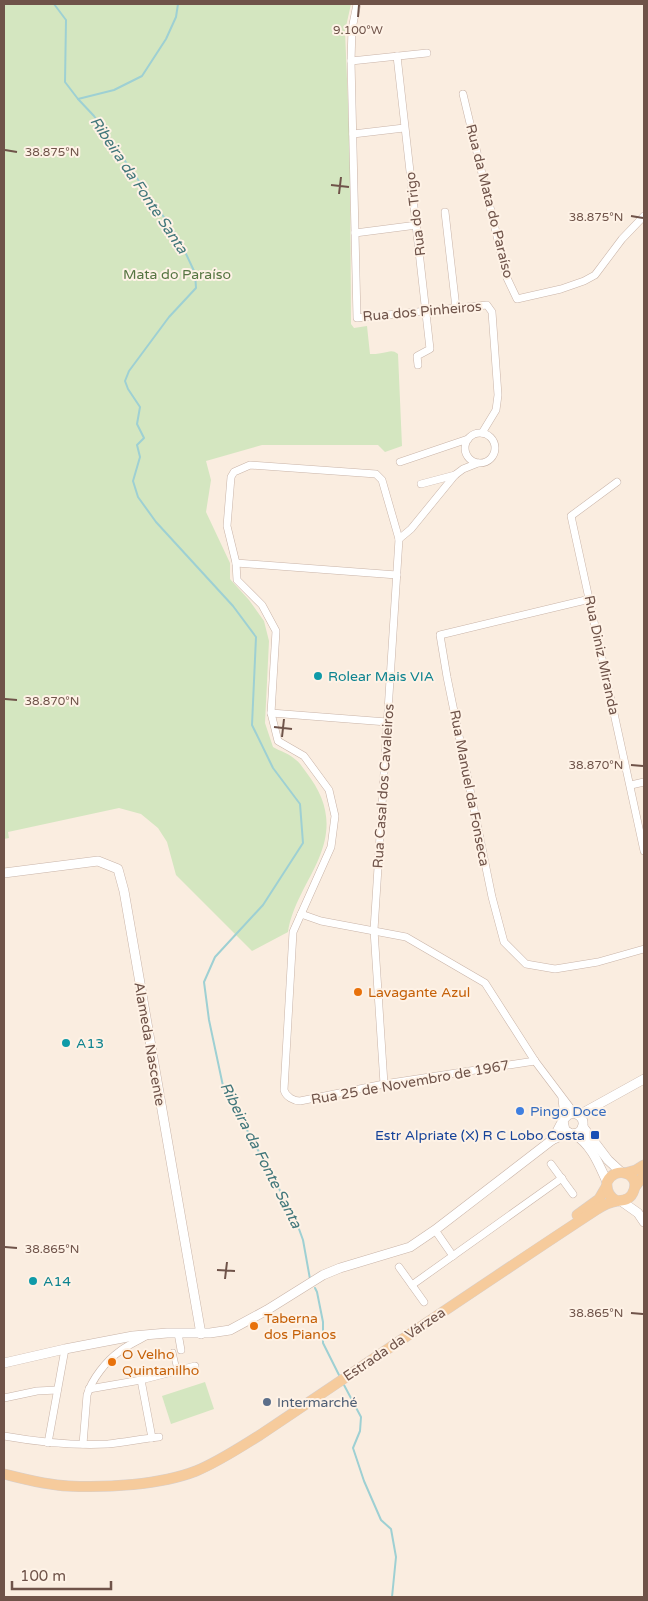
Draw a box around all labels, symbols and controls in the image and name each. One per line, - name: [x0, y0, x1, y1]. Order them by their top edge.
- text: 9.100°W: [333, 23, 383, 37]
- water label: Ribeira da Fonte Santa: [86, 113, 192, 257]
- street label: Rua da Mata do Paraíso: [462, 122, 517, 280]
- text: 38.875°N: [25, 145, 79, 159]
- street label: Rua do Trigo: [402, 171, 429, 257]
- text: 38.875°N: [569, 210, 623, 224]
- park label: Mata do Paraíso: [123, 266, 231, 283]
- street label: Rua dos Pinheiros: [362, 298, 482, 325]
- street label: Rua Diniz Miranda: [581, 594, 622, 716]
- place label: Rolear Mais VIA: [328, 668, 434, 685]
- marker: Rolear Mais VIA: [312, 670, 324, 682]
- text: 38.870°N: [25, 694, 79, 708]
- street label: Rua Casal dos Cavaleiros: [369, 703, 398, 869]
- street label: Rua Manuel da Fonseca: [446, 709, 493, 868]
- text: 38.870°N: [569, 758, 623, 772]
- street label: Alameda Nascente: [130, 981, 169, 1107]
- place label: Lavagante Azul: [368, 984, 470, 1001]
- marker: Lavagante Azul: [352, 986, 364, 998]
- place label: A13: [76, 1035, 104, 1052]
- marker: A13: [60, 1037, 72, 1049]
- street label: Rua 25 de Novembro de 1967: [310, 1057, 510, 1108]
- water label: Ribeira da Fonte Santa: [216, 1079, 306, 1231]
- place label: Pingo Doce: [530, 1103, 606, 1120]
- marker: Pingo Doce: [514, 1105, 526, 1117]
- place label: Estr Alpriate (X) R C Lobo Costa: [375, 1127, 585, 1144]
- marker: Estr Alpriate (X) R C Lobo Costa: [589, 1129, 601, 1141]
- text: 38.865°N: [25, 1242, 79, 1256]
- place label: A14: [43, 1273, 71, 1290]
- marker: A14: [27, 1275, 39, 1287]
- street label: Estrada da Várzea: [340, 1304, 449, 1385]
- text: 38.865°N: [569, 1306, 623, 1320]
- place label: Taberna dos Pianos: [264, 1310, 336, 1343]
- marker: Taberna dos Pianos: [248, 1320, 260, 1332]
- place label: O Velho Quintanilho: [122, 1346, 199, 1379]
- marker: O Velho Quintanilho: [106, 1356, 118, 1368]
- place label: Intermarché: [277, 1394, 358, 1411]
- marker: Intermarché: [261, 1396, 273, 1408]
- scale bar: [12, 1558, 111, 1590]
- text: 100 m: [20, 1567, 66, 1585]

